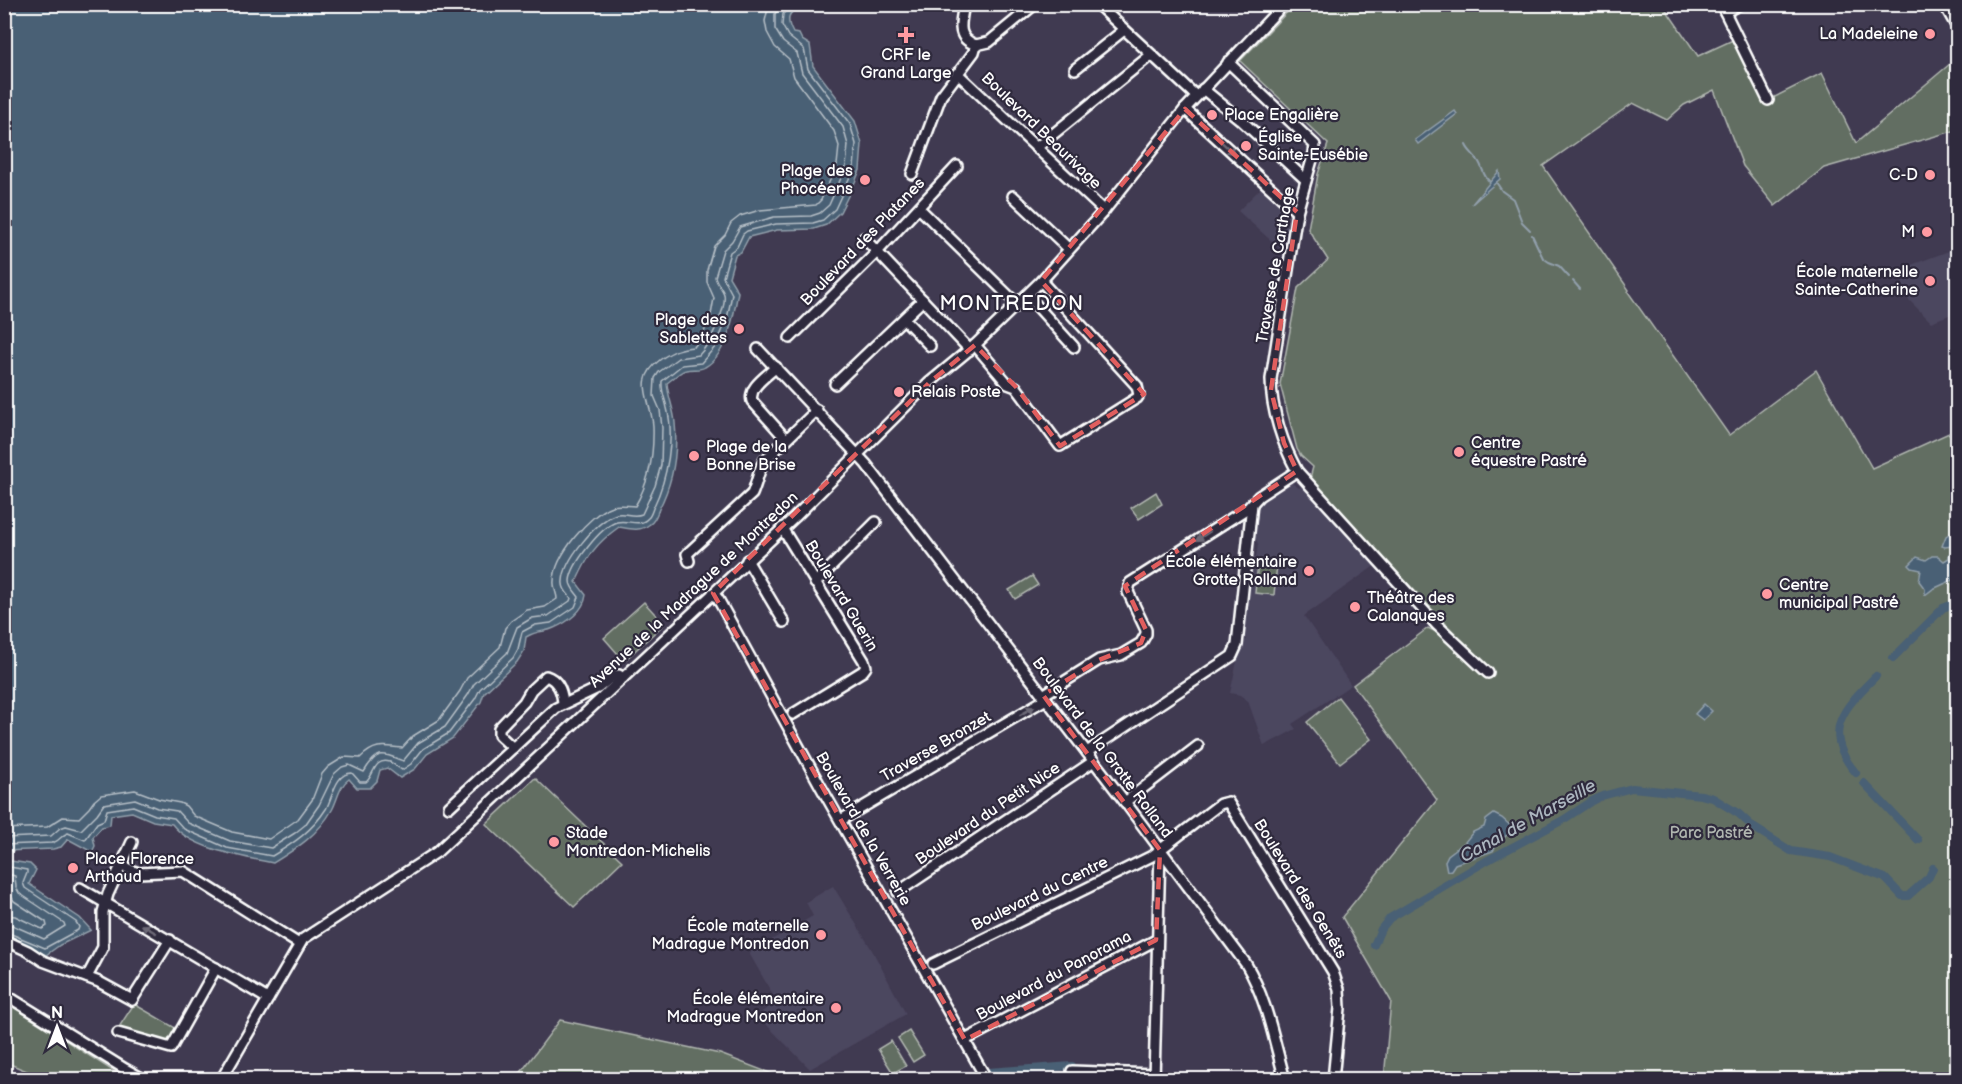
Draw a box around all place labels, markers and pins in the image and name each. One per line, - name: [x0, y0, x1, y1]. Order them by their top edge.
- place label: La Madeleine: [1819, 25, 1919, 44]
- marker: CRF le Grand Large: [897, 26, 915, 44]
- marker: La Madeleine: [1923, 27, 1937, 41]
- place label: CRF le Grand Large: [860, 46, 952, 83]
- place label: Place Engalière: [1224, 106, 1339, 125]
- marker: Place Engalière: [1205, 108, 1219, 122]
- place label: Église Sainte-Eusébie: [1258, 126, 1369, 165]
- marker: Église Sainte-Eusébie: [1239, 139, 1253, 153]
- place label: Plage des Phocéens: [780, 162, 853, 199]
- place label: C-D: [1889, 166, 1918, 185]
- marker: C-D: [1923, 168, 1937, 182]
- marker: Plage des Phocéens: [858, 173, 872, 187]
- place label: M: [1901, 223, 1915, 242]
- marker: M: [1920, 225, 1934, 239]
- place label: École maternelle Sainte-Catherine: [1795, 261, 1919, 300]
- marker: École maternelle Sainte-Catherine: [1923, 274, 1937, 288]
- place label: Plage des Sablettes: [655, 311, 727, 348]
- marker: Plage des Sablettes: [732, 322, 746, 336]
- place label: Relais Poste: [911, 383, 1001, 402]
- marker: Relais Poste: [892, 385, 906, 399]
- place label: Centre équestre Pastré: [1471, 434, 1587, 471]
- place label: Plage de la Bonne Brise: [706, 438, 796, 475]
- marker: Centre équestre Pastré: [1452, 445, 1466, 459]
- marker: Plage de la Bonne Brise: [687, 449, 701, 463]
- place label: École élémentaire Grotte Rolland: [1165, 551, 1298, 590]
- marker: École élémentaire Grotte Rolland: [1302, 564, 1316, 578]
- place label: Centre municipal Pastré: [1779, 576, 1899, 613]
- marker: Centre municipal Pastré: [1760, 587, 1774, 601]
- place label: Théâtre des Calanques: [1367, 589, 1455, 626]
- marker: Théâtre des Calanques: [1348, 600, 1362, 614]
- place label: Stade Montredon-Michelis: [566, 824, 711, 861]
- marker: Stade Montredon-Michelis: [547, 835, 561, 849]
- place label: Place Florence Arthaud: [85, 850, 194, 887]
- marker: Place Florence Arthaud: [66, 861, 80, 875]
- place label: École maternelle Madrague Montredon: [651, 915, 809, 954]
- marker: École maternelle Madrague Montredon: [814, 928, 828, 942]
- place label: École élémentaire Madrague Montredon: [666, 988, 825, 1027]
- marker: École élémentaire Madrague Montredon: [829, 1001, 843, 1015]

